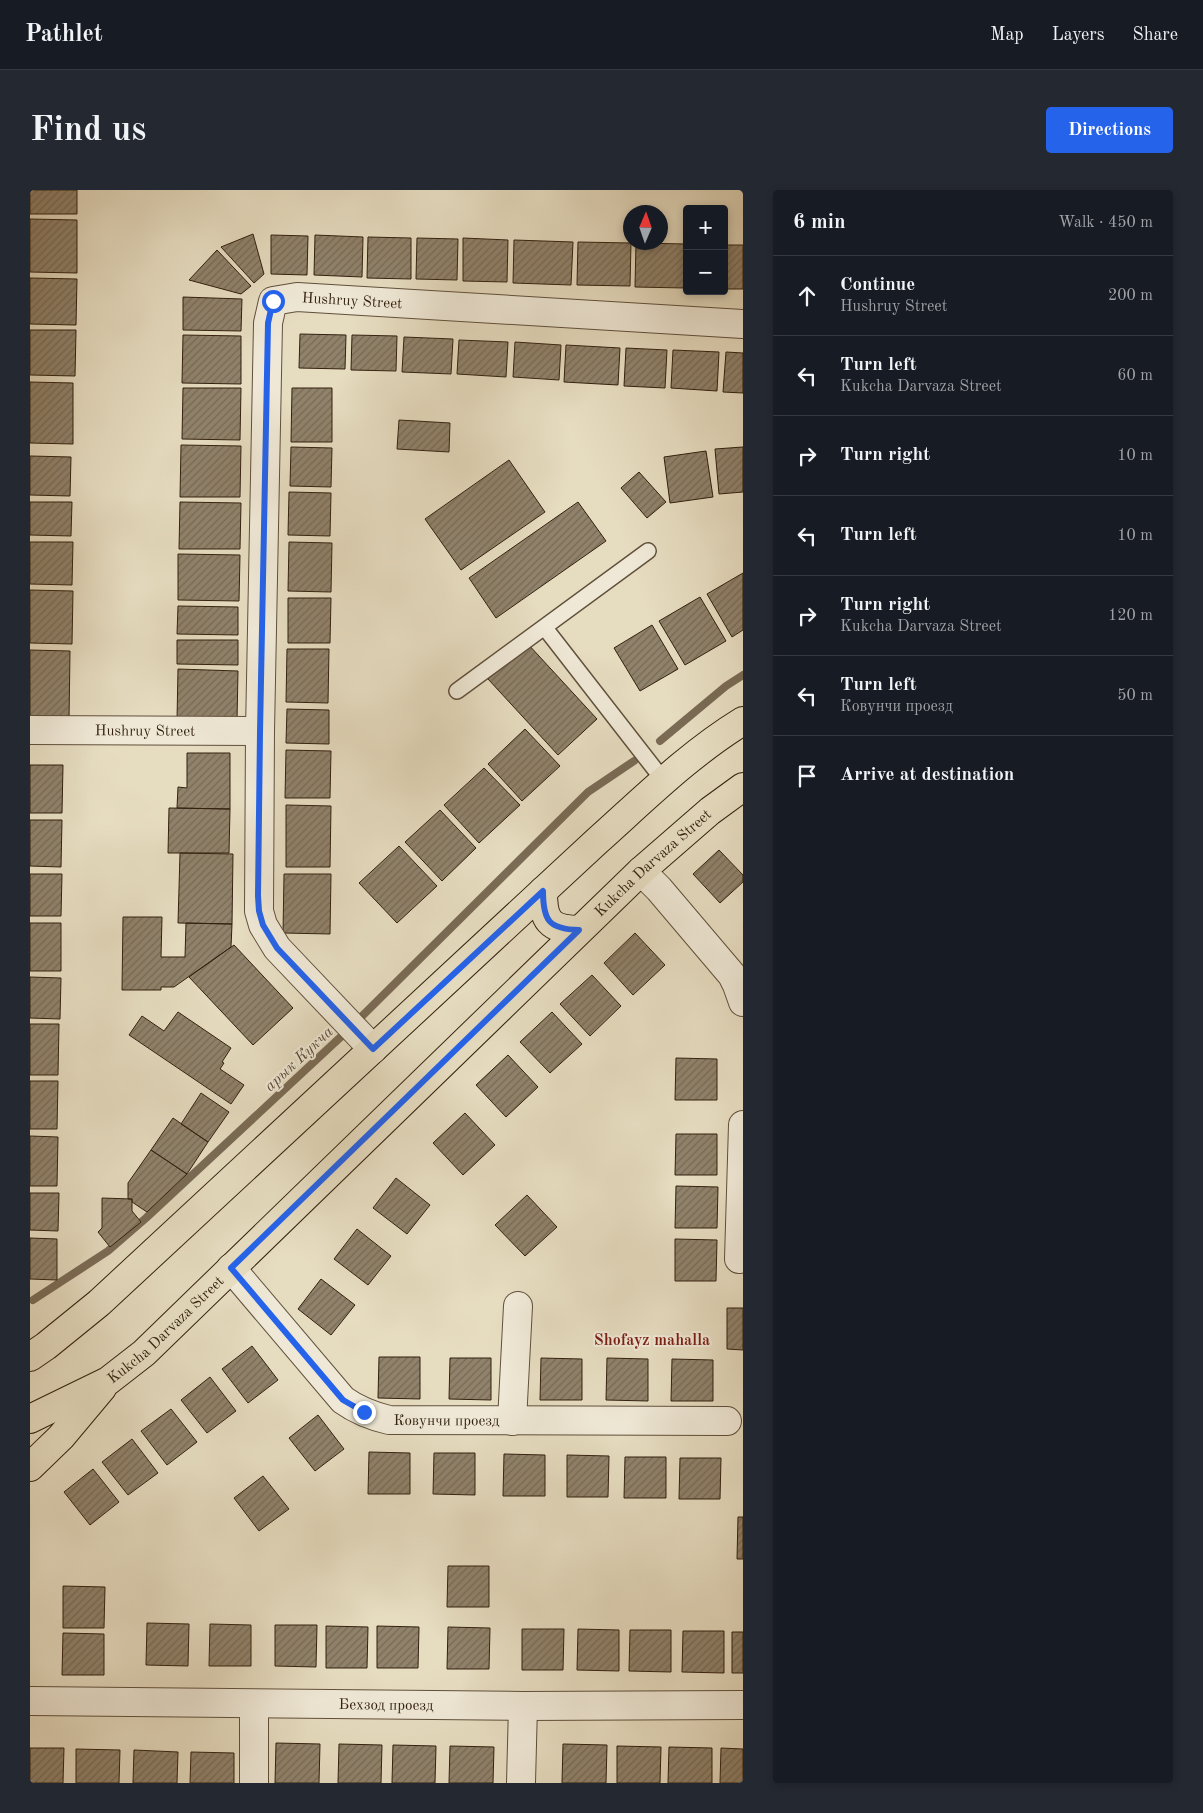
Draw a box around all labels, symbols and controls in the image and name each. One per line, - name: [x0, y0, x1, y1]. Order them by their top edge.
- text: Pathlet: [25, 23, 103, 47]
- text: Map: [990, 26, 1024, 44]
- text: Layers: [1052, 26, 1104, 44]
- text: Share: [1132, 26, 1178, 44]
- button: Directions: [1046, 107, 1173, 153]
- text: Find us: [30, 113, 146, 148]
- north arrow: [623, 205, 668, 250]
- map controls: [683, 205, 728, 295]
- button: +: [683, 205, 728, 250]
- text: 6 min: [793, 212, 846, 233]
- text: Walk · 450 m: [1058, 215, 1153, 231]
- button: −: [683, 250, 728, 295]
- text: Continue: [840, 276, 915, 295]
- icon: ahead: [793, 282, 821, 310]
- text: 200 m: [1108, 288, 1153, 304]
- route start: [262, 290, 285, 313]
- street label: Hushruy Street: [301, 291, 403, 312]
- text: Hushruy Street: [840, 299, 947, 315]
- text: Turn left: [840, 356, 917, 375]
- icon: left: [793, 362, 821, 390]
- text: 60 m: [1117, 368, 1153, 384]
- text: Kukcha Darvaza Street: [840, 379, 1002, 395]
- icon: right: [793, 442, 821, 470]
- text: Turn right: [840, 446, 930, 465]
- text: 10 m: [1117, 448, 1153, 464]
- icon: left: [793, 522, 821, 550]
- text: Turn left: [840, 526, 917, 545]
- text: 10 m: [1117, 528, 1153, 544]
- text: Turn right: [840, 596, 930, 615]
- icon: right: [793, 602, 821, 630]
- text: 120 m: [1108, 608, 1153, 624]
- text: Kukcha Darvaza Street: [840, 619, 1002, 635]
- text: Turn left: [840, 676, 917, 695]
- icon: left: [793, 682, 821, 710]
- text: 50 m: [1117, 688, 1153, 704]
- text: Ковунчи проезд: [840, 699, 953, 715]
- street label: Hushruy Street: [95, 724, 195, 740]
- icon: arrive: [793, 762, 821, 790]
- text: Arrive at destination: [840, 766, 1014, 785]
- street label: Kukcha Darvaza Street: [593, 807, 715, 920]
- water label: арык Кукча: [262, 1024, 337, 1095]
- street label: Kukcha Darvaza Street: [105, 1274, 227, 1387]
- district label: Shofayz mahalla: [594, 1333, 710, 1349]
- route end: [353, 1401, 376, 1424]
- street label: Ковунчи проезд: [393, 1414, 500, 1429]
- street label: Бехзод проезд: [339, 1698, 434, 1714]

